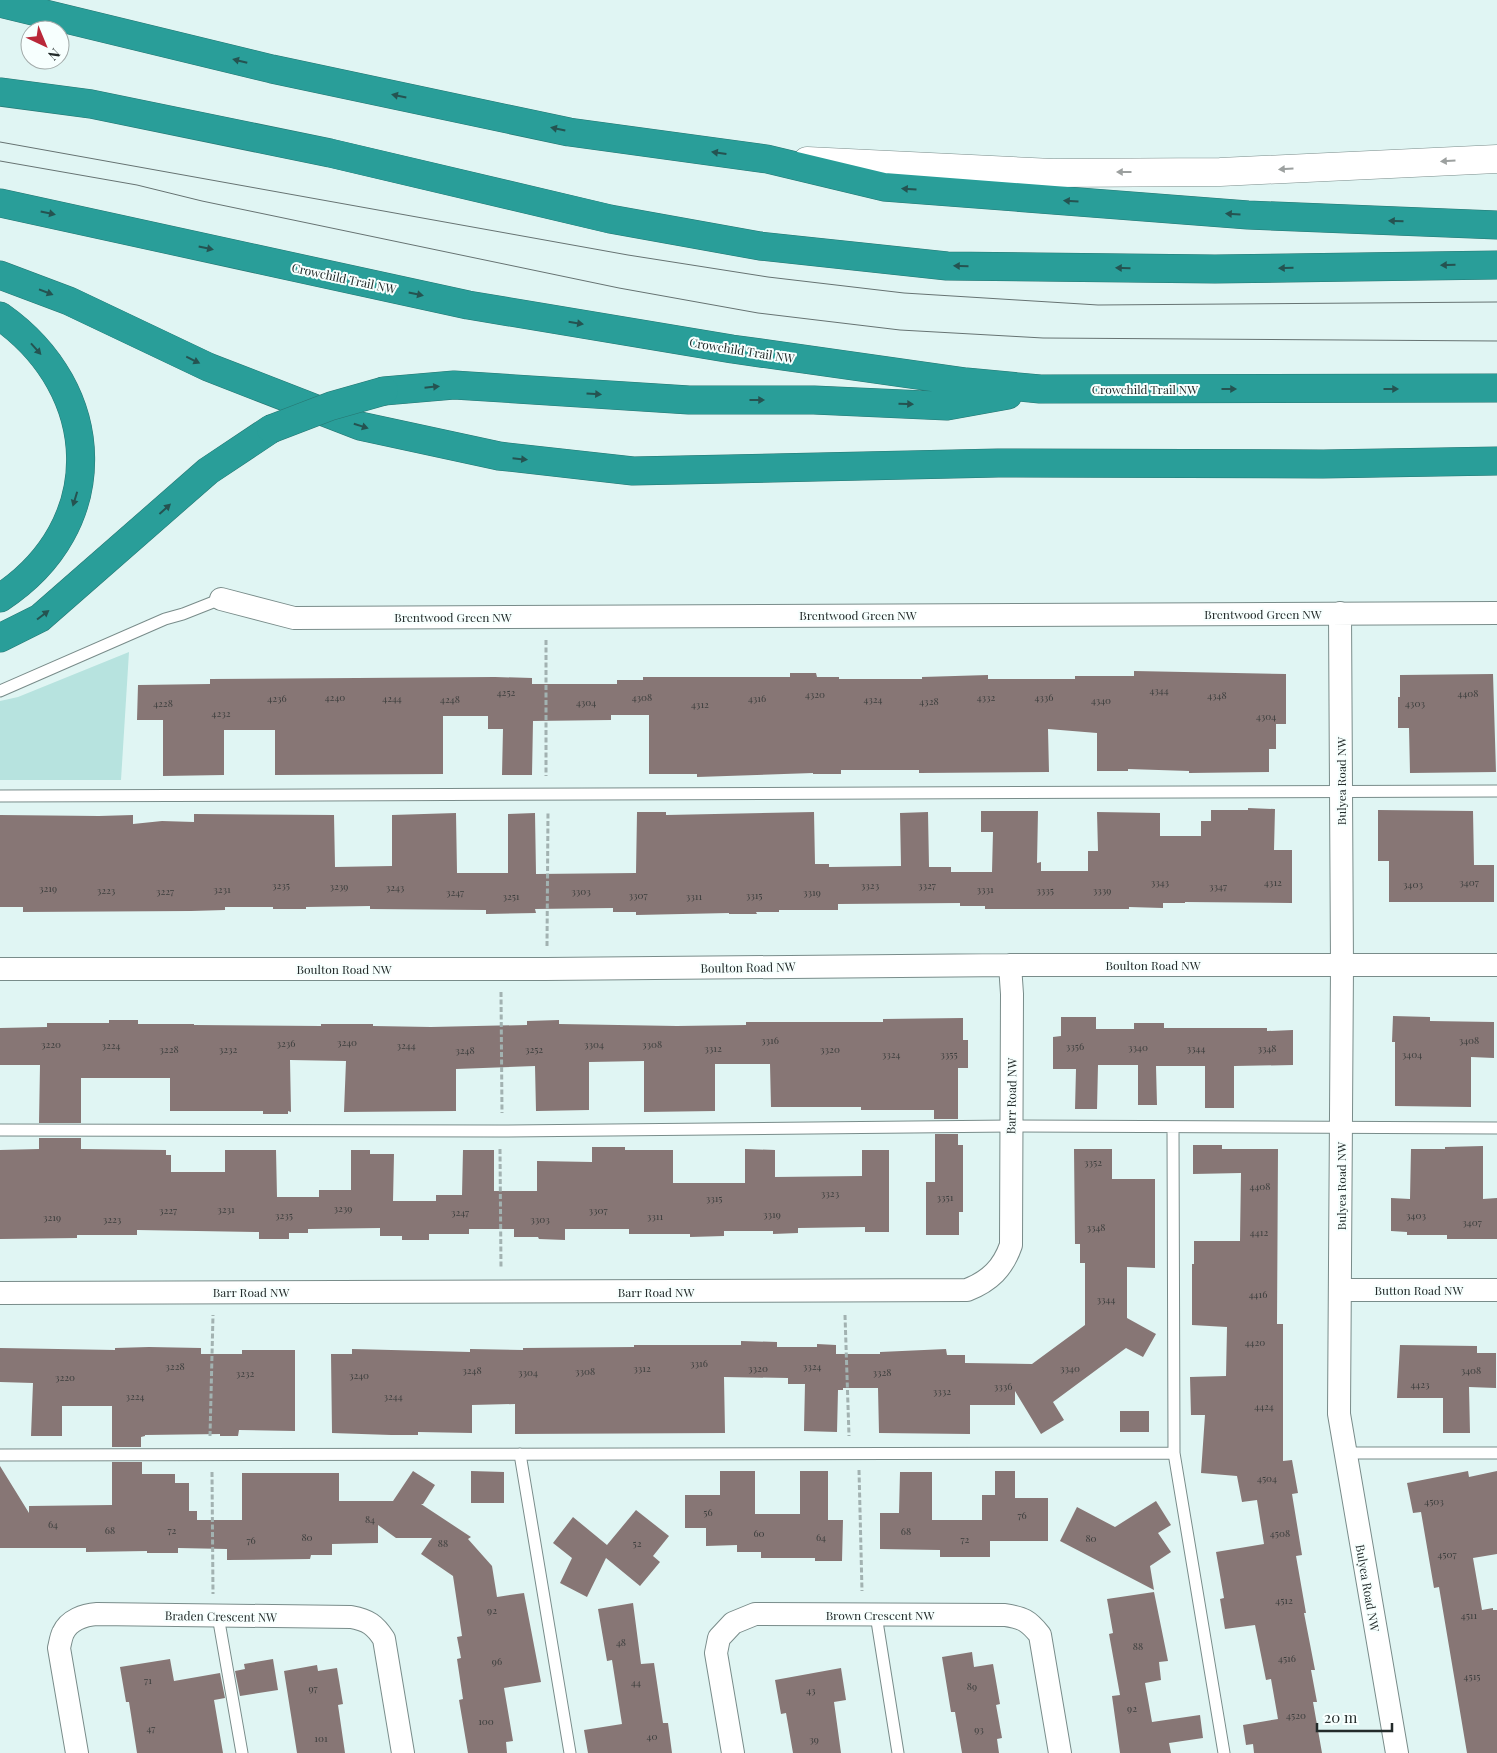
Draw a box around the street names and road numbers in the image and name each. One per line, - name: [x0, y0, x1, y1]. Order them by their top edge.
- street label: Crowchild Trail NW: [290, 259, 398, 297]
- street label: Crowchild Trail NW: [688, 334, 796, 366]
- street label: Crowchild Trail NW: [1092, 381, 1198, 397]
- street label: Brentwood Green NW: [1204, 606, 1322, 622]
- street label: Brentwood Green NW: [799, 607, 917, 623]
- street label: Brentwood Green NW: [394, 609, 512, 625]
- street label: Bulyea Road NW: [1333, 737, 1349, 825]
- street label: Boulton Road NW: [1105, 957, 1201, 973]
- street label: Boulton Road NW: [700, 958, 796, 976]
- street label: Boulton Road NW: [296, 961, 392, 977]
- street label: Barr Road NW: [1002, 1057, 1020, 1134]
- street label: Bulyea Road NW: [1333, 1142, 1349, 1230]
- street label: Button Road NW: [1375, 1282, 1464, 1298]
- street label: Barr Road NW: [213, 1284, 289, 1300]
- street label: Barr Road NW: [618, 1284, 694, 1300]
- street label: Bulyea Road NW: [1352, 1543, 1384, 1633]
- street label: Braden Crescent NW: [165, 1607, 277, 1625]
- street label: Brown Crescent NW: [826, 1607, 934, 1623]

